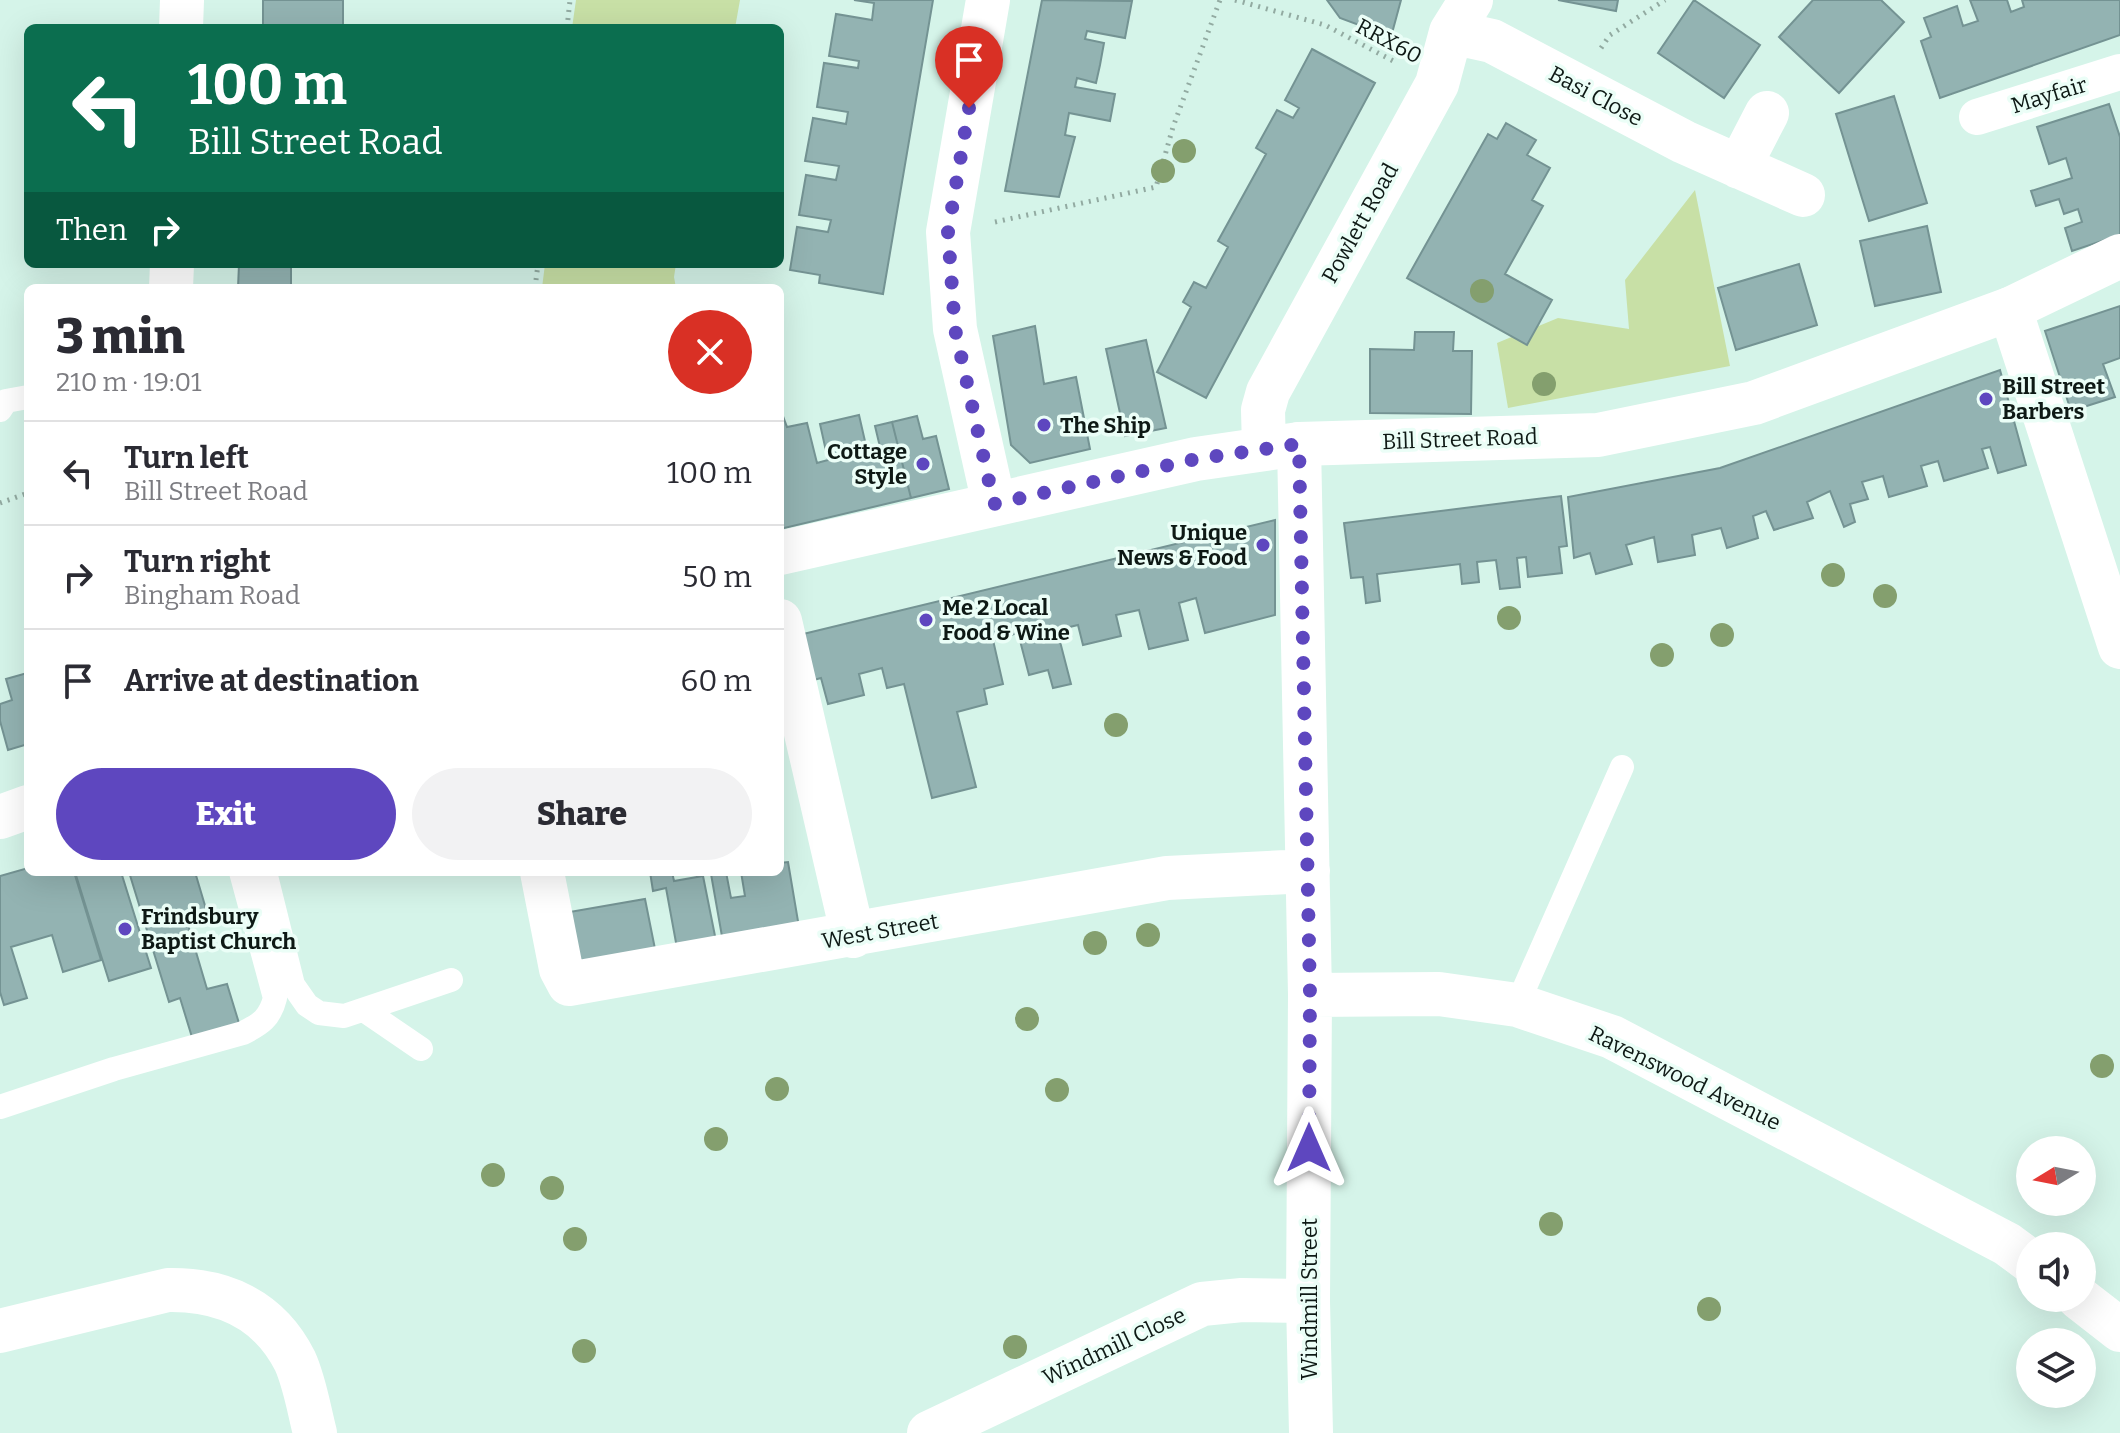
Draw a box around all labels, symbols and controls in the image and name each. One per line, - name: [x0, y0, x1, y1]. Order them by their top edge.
- street label: RRX60: [1352, 13, 1426, 69]
- pin: [935, 26, 1003, 108]
- icon: arrive: [947, 38, 991, 82]
- text: 100 m: [188, 52, 347, 119]
- icon: left: [56, 56, 160, 160]
- street label: Basi Close: [1545, 60, 1647, 132]
- street label: Mayfair: [2008, 71, 2090, 119]
- text: Bill Street Road: [188, 120, 443, 164]
- street label: Powlett Road: [1316, 158, 1404, 288]
- icon: right: [143, 208, 187, 252]
- text: Then: [56, 212, 127, 248]
- text: 3 min: [56, 308, 185, 366]
- button: close: [668, 310, 752, 394]
- text: 210 m · 19:01: [56, 367, 202, 398]
- place label: Bill Street Barbers: [2002, 373, 2105, 425]
- marker: Bill Street Barbers: [1977, 390, 1995, 408]
- place label: The Ship: [1060, 412, 1151, 439]
- marker: The Ship: [1035, 416, 1053, 434]
- street label: Bill Street Road: [1382, 423, 1538, 455]
- place label: Cottage Style: [827, 438, 907, 490]
- text: Turn left: [124, 440, 249, 476]
- icon: left: [56, 451, 100, 495]
- text: 100 m: [667, 455, 752, 491]
- marker: Cottage Style: [914, 455, 932, 473]
- text: Bill Street Road: [124, 476, 308, 507]
- place label: Unique News & Food: [1117, 519, 1247, 571]
- marker: Unique News & Food: [1254, 536, 1272, 554]
- text: Turn right: [124, 544, 271, 580]
- icon: right: [56, 555, 100, 599]
- text: 50 m: [682, 559, 752, 595]
- text: Bingham Road: [124, 580, 300, 611]
- place label: Me 2 Local Food & Wine: [942, 594, 1070, 646]
- marker: Me 2 Local Food & Wine: [917, 611, 935, 629]
- icon: arrive: [56, 659, 100, 703]
- text: Arrive at destination: [124, 663, 419, 699]
- text: 60 m: [681, 663, 752, 699]
- button: Exit: [56, 768, 396, 860]
- button: Share: [412, 768, 752, 860]
- place label: Frindsbury Baptist Church: [141, 903, 296, 955]
- street label: West Street: [820, 907, 940, 955]
- marker: Frindsbury Baptist Church: [116, 920, 134, 938]
- street label: Ravenswood Avenue: [1585, 1020, 1785, 1136]
- position arrow: [1267, 1106, 1351, 1190]
- north arrow: [2016, 1136, 2096, 1216]
- map controls: [2016, 1136, 2096, 1408]
- street label: Windmill Street: [1296, 1218, 1323, 1380]
- button: sound: [2016, 1232, 2096, 1312]
- street label: Windmill Close: [1038, 1301, 1190, 1391]
- button: layers: [2016, 1328, 2096, 1408]

